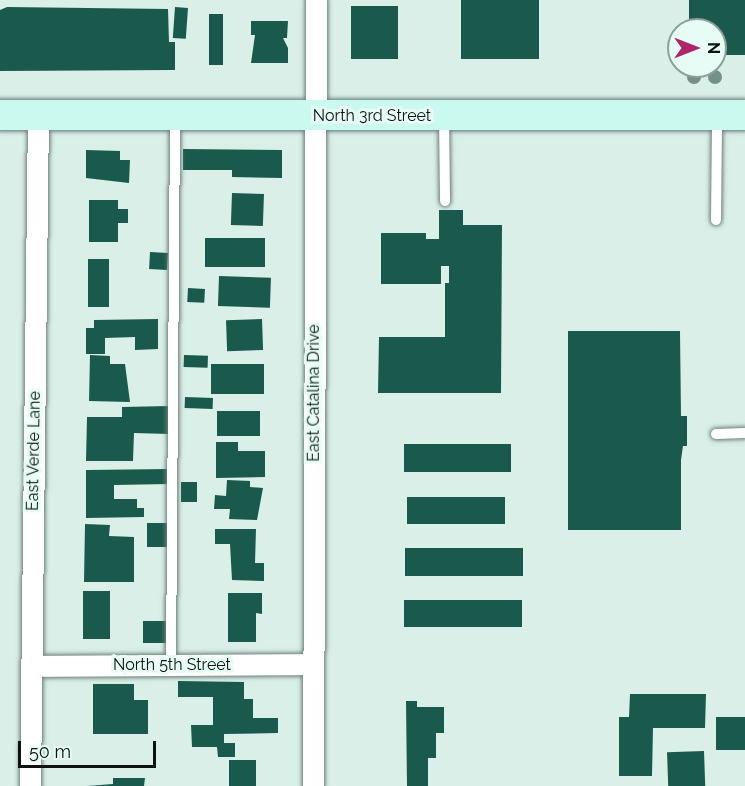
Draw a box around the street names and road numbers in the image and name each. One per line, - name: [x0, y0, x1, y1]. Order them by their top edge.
- street label: North 3rd Street: [313, 106, 431, 126]
- street label: East Catalina Drive: [304, 324, 324, 462]
- street label: East Verde Lane: [23, 391, 45, 511]
- street label: North 5th Street: [113, 655, 231, 675]

